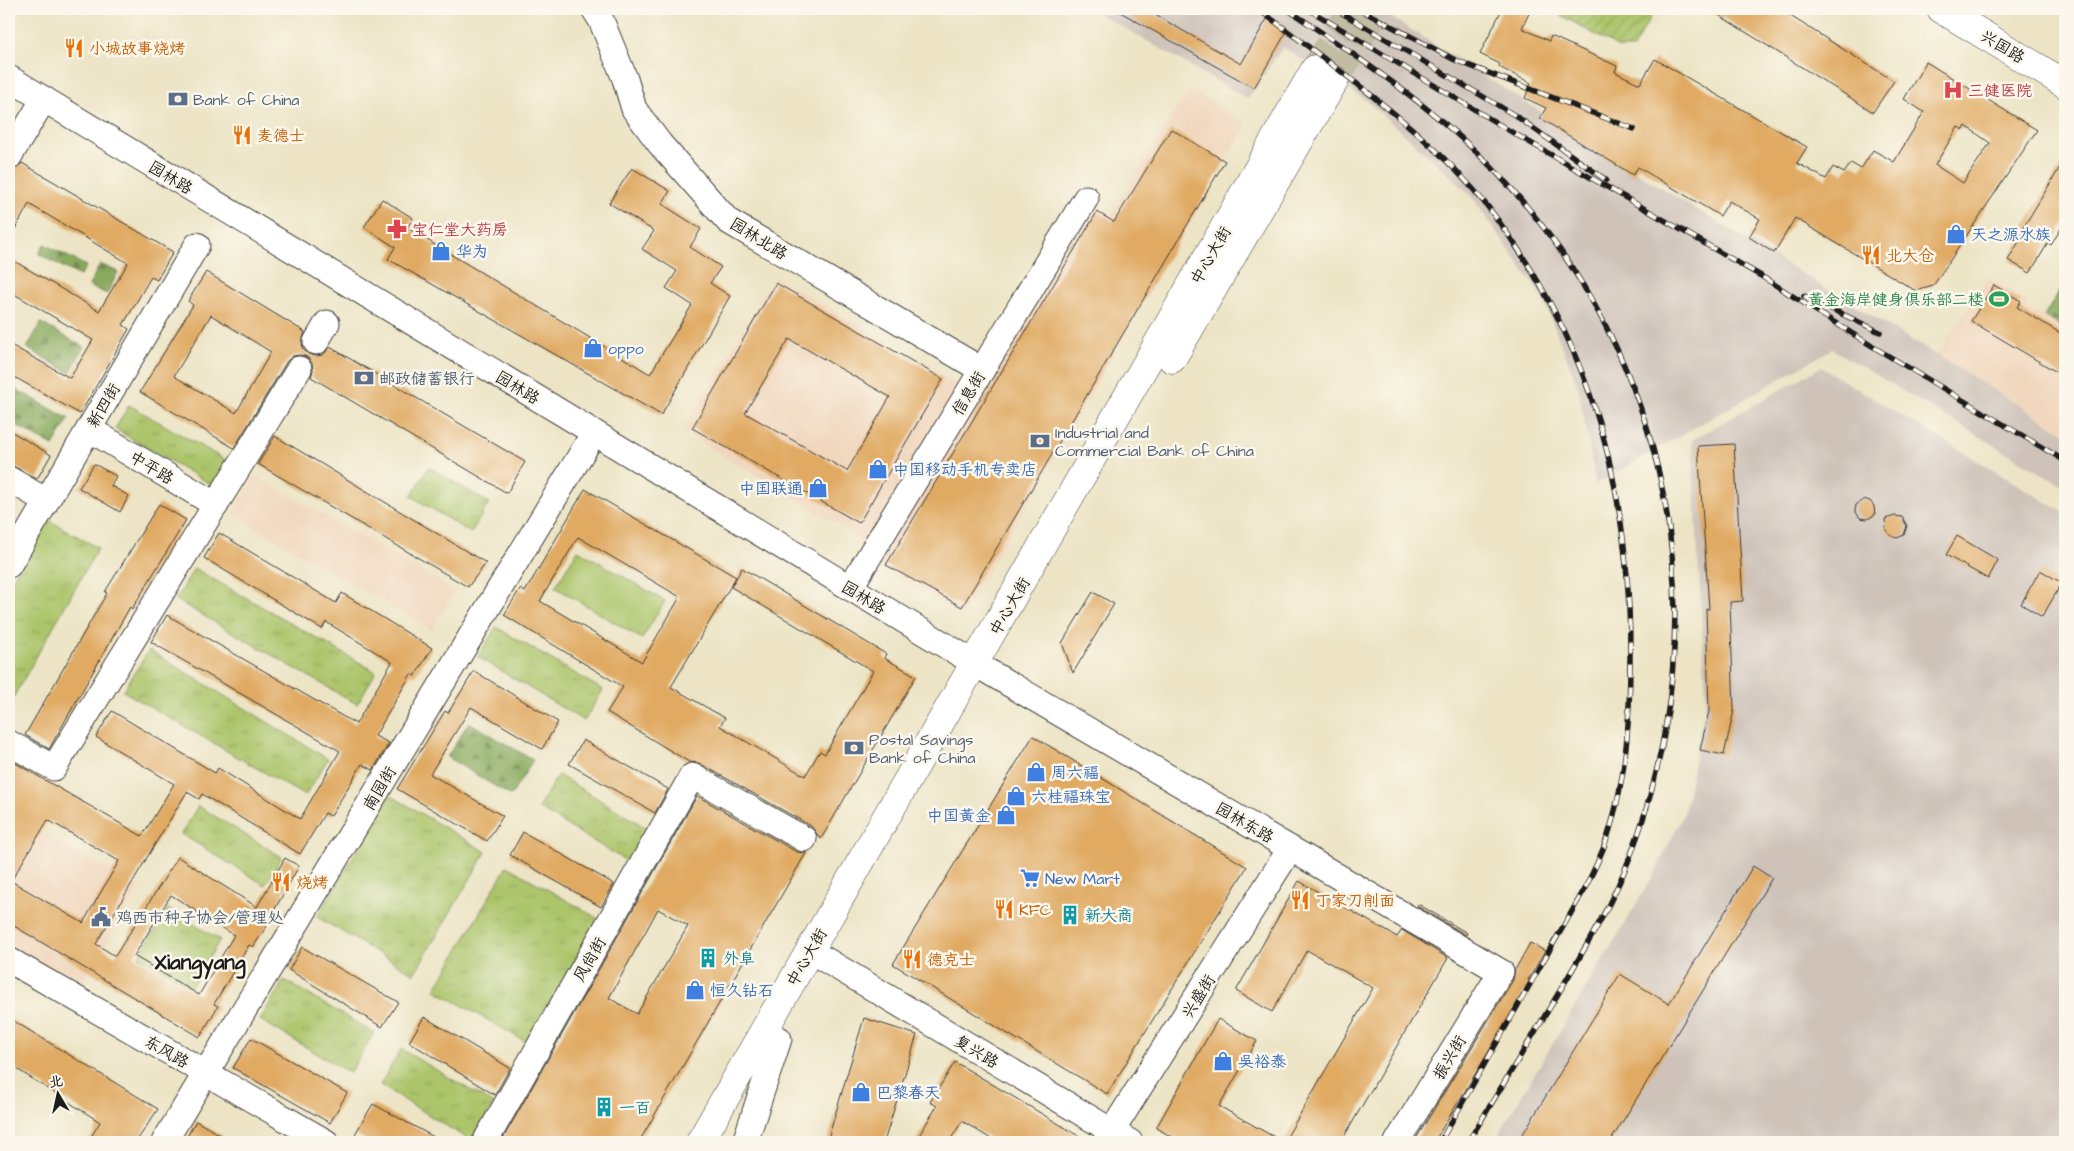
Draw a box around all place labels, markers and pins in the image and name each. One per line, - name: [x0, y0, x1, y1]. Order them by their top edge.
- restaurant icon: 小城故事烧烤: [63, 37, 85, 59]
- place label: 小城故事烧烤: [89, 38, 185, 60]
- hospital icon: 三健医院: [1942, 79, 1964, 101]
- place label: 三健医院: [1968, 80, 2032, 102]
- bank icon: Bank of China: [167, 88, 189, 110]
- place label: Bank of China: [193, 89, 299, 111]
- restaurant icon: 麦德士: [231, 124, 253, 146]
- place label: 麦德士: [257, 125, 305, 147]
- pharmacy icon: 宝仁堂大药房: [386, 218, 408, 240]
- place label: 宝仁堂大药房: [412, 219, 508, 241]
- shop icon: 天之源水族: [1945, 223, 1967, 245]
- place label: 天之源水族: [1971, 224, 2051, 246]
- shop icon: 华为: [430, 240, 452, 262]
- place label: 华为: [456, 241, 488, 263]
- restaurant icon: 北大仓: [1860, 244, 1882, 266]
- place label: 北大仓: [1886, 245, 1934, 267]
- sports icon: 黄金海岸健身俱乐部二楼: [1988, 288, 2010, 310]
- place label: 黄金海岸健身俱乐部二楼: [1808, 289, 1984, 311]
- shop icon: oppo: [582, 337, 604, 359]
- place label: oppo: [608, 338, 644, 360]
- bank icon: 邮政储蓄银行: [353, 367, 375, 389]
- place label: 邮政储蓄银行: [379, 368, 475, 390]
- place label: Industrial and Commercial Bank of China: [1055, 422, 1254, 462]
- bank icon: Industrial and Commercial Bank of China: [1029, 430, 1051, 452]
- shop icon: 中国移动手机专卖店: [867, 458, 889, 480]
- place label: 中国移动手机专卖店: [893, 459, 1037, 481]
- shop icon: 中国联通: [807, 477, 829, 499]
- place label: 中国联通: [739, 478, 803, 500]
- place label: Postal Savings Bank of China: [869, 729, 975, 769]
- bank icon: Postal Savings Bank of China: [843, 737, 865, 759]
- shop icon: 周六福: [1025, 761, 1047, 783]
- place label: 周六福: [1051, 762, 1099, 784]
- shop icon: 六桂福珠宝: [1005, 785, 1027, 807]
- place label: 六桂福珠宝: [1031, 786, 1111, 808]
- shop icon: 中国黄金: [995, 804, 1017, 826]
- place label: 中国黄金: [927, 805, 991, 827]
- supermarket icon: New Mart: [1019, 867, 1041, 889]
- place label: New Mart: [1045, 868, 1120, 890]
- restaurant icon: 烧烤: [270, 871, 292, 893]
- place label: 烧烤: [296, 872, 328, 894]
- restaurant icon: 丁家刀削面: [1289, 889, 1311, 911]
- place label: 丁家刀削面: [1315, 890, 1395, 912]
- restaurant icon: KFC: [993, 898, 1015, 920]
- place label: KFC: [1019, 899, 1051, 921]
- building icon: 新大商: [1059, 904, 1081, 926]
- place label: 新大商: [1085, 905, 1133, 927]
- public building icon: 鸡西市种子协会/管理处: [90, 906, 112, 928]
- place label: 鸡西市种子协会/管理处: [116, 907, 284, 929]
- building icon: 外阜: [697, 947, 719, 969]
- place label: 外阜: [723, 948, 755, 970]
- restaurant icon: 德克士: [901, 948, 923, 970]
- place label: 德克士: [927, 949, 975, 971]
- shop icon: 恒久钻石: [684, 979, 706, 1001]
- place label: 恒久钻石: [710, 980, 774, 1002]
- shop icon: 吴裕泰: [1212, 1050, 1234, 1072]
- place label: 吴裕泰: [1238, 1051, 1287, 1073]
- shop icon: 巴黎春天: [850, 1081, 872, 1103]
- place label: 巴黎春天: [876, 1082, 940, 1104]
- building icon: 一百: [593, 1096, 615, 1118]
- place label: 一百: [619, 1097, 651, 1119]

